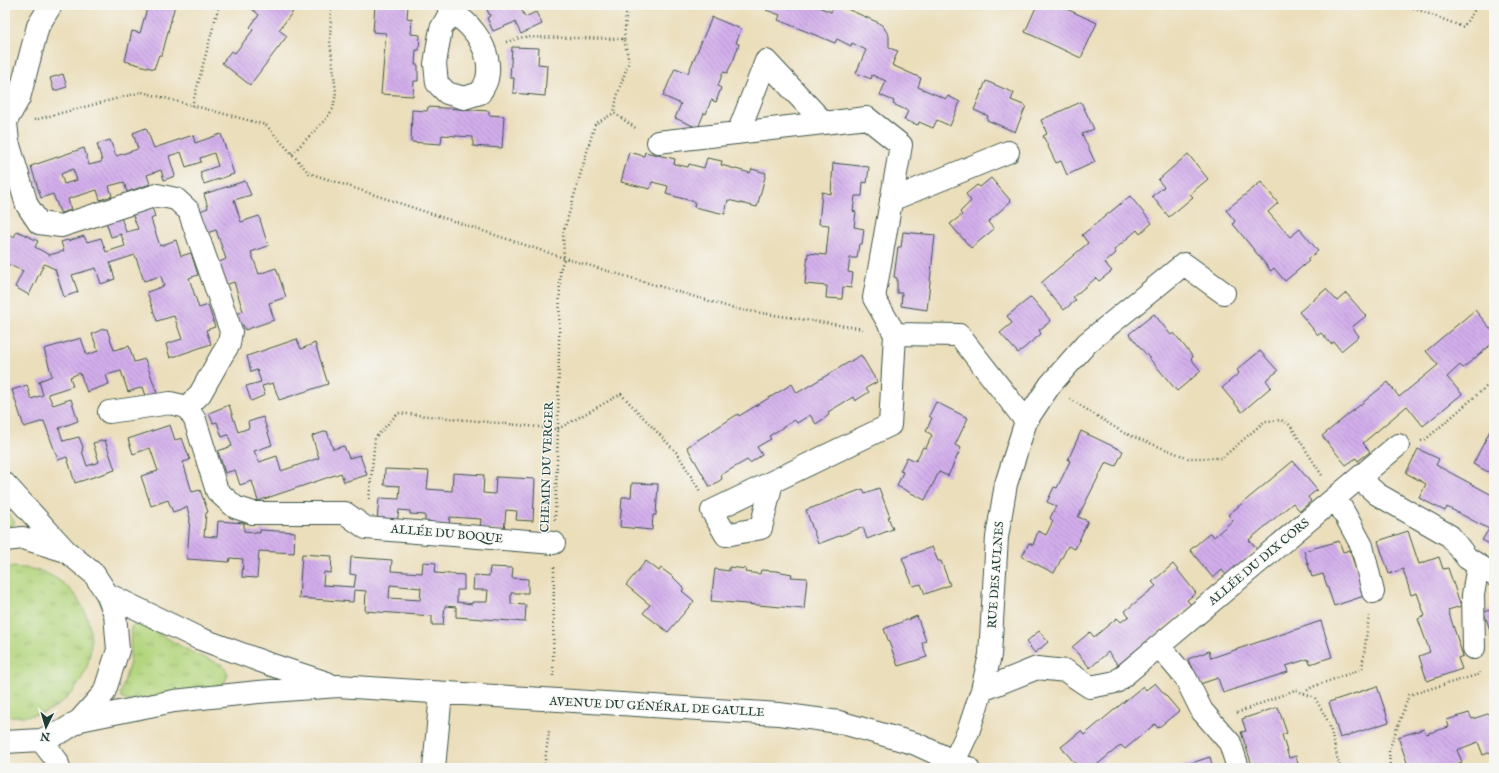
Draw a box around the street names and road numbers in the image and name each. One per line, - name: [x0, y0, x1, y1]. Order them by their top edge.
- street label: CHEMIN DU VERGER: [537, 400, 557, 533]
- street label: ALLÉE DU DIX CORS: [1204, 515, 1313, 609]
- street label: ALLÉE DU BOQUE: [389, 521, 504, 546]
- street label: RUE DES AULNES: [985, 521, 1007, 629]
- street label: AVENUE DU GÉNÉRAL DE GAULLE: [548, 693, 765, 720]

